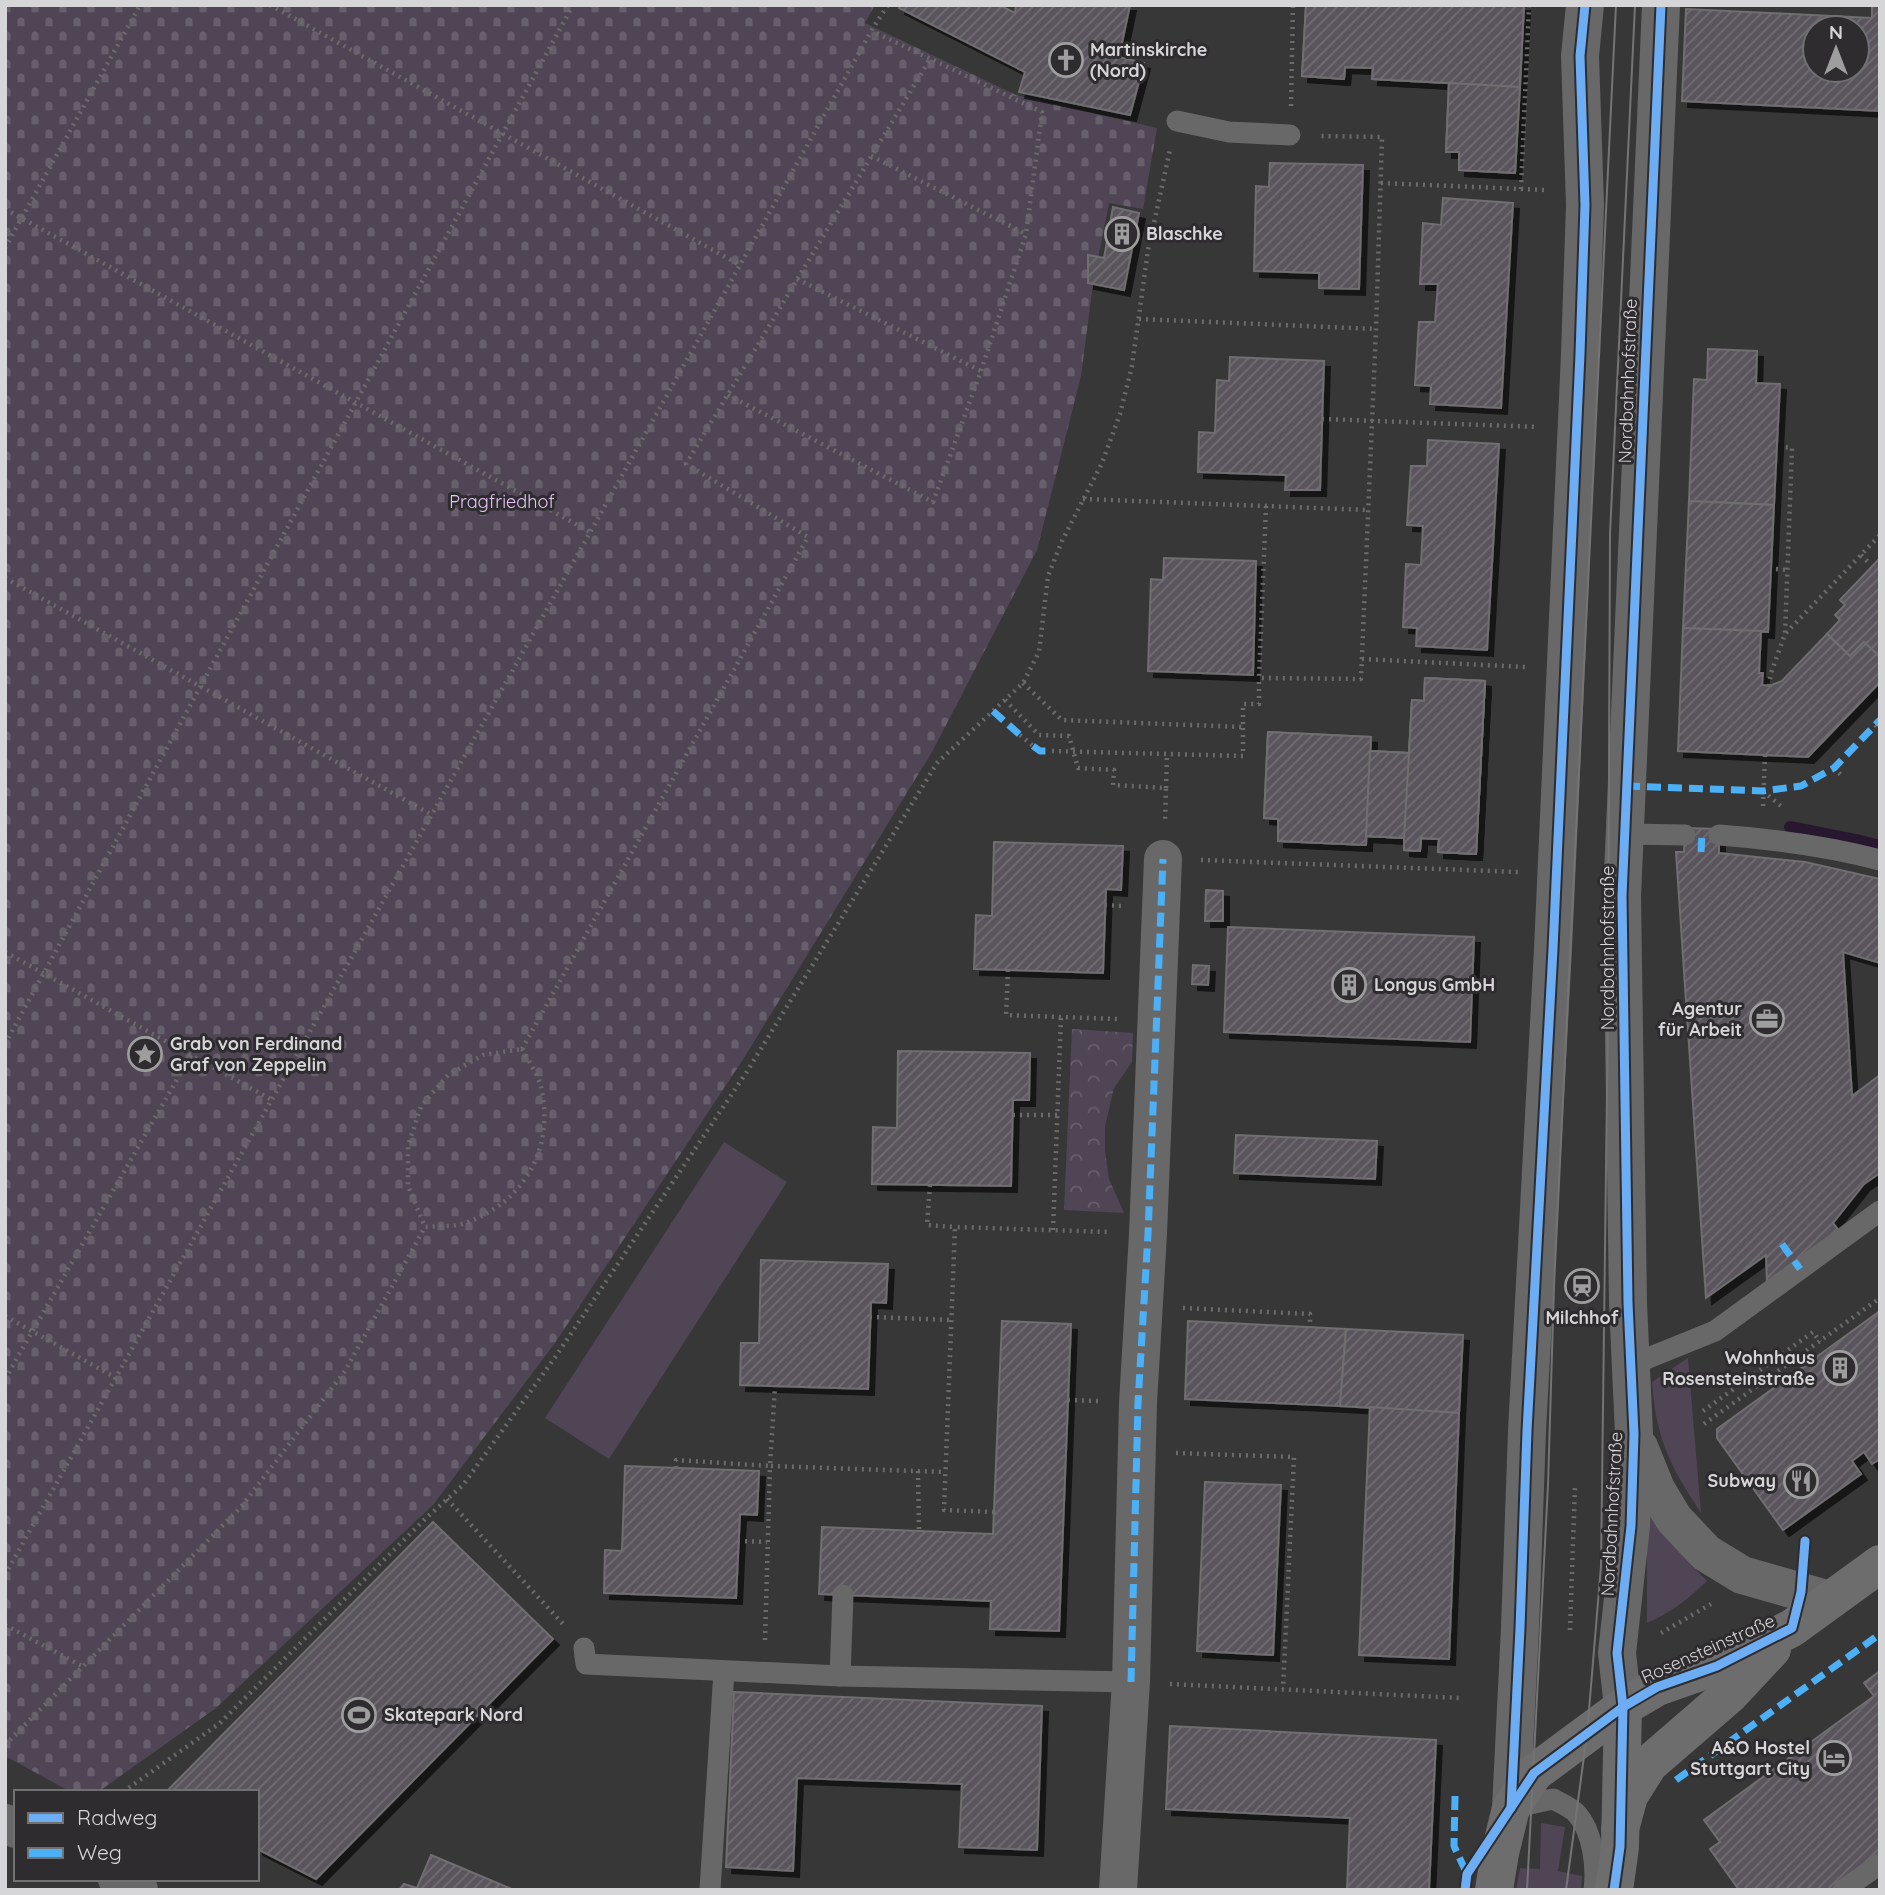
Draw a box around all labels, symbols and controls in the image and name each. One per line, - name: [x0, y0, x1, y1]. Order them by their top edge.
- north arrow: [1801, 14, 1871, 84]
- text: N: [1829, 20, 1843, 44]
- place label: Martinskirche (Nord): [1090, 38, 1207, 82]
- church icon: Martinskirche (Nord): [1047, 41, 1085, 79]
- building icon: Blaschke: [1103, 215, 1141, 253]
- place label: Blaschke: [1146, 222, 1223, 245]
- street label: Nordbahnhofstraße: [1613, 298, 1642, 464]
- park label: Pragfriedhof: [449, 490, 555, 513]
- street label: Nordbahnhofstraße: [1596, 866, 1619, 1030]
- building icon: Longus GmbH: [1330, 966, 1368, 1004]
- place label: Longus GmbH: [1374, 973, 1495, 996]
- place label: Agentur für Arbeit: [1658, 997, 1742, 1041]
- office icon: Agentur für Arbeit: [1748, 1000, 1786, 1038]
- place label: Grab von Ferdinand Graf von Zeppelin: [170, 1032, 342, 1076]
- place icon: Grab von Ferdinand Graf von Zeppelin: [126, 1035, 164, 1073]
- station icon: Milchhof: [1563, 1267, 1601, 1305]
- place label: Milchhof: [1545, 1306, 1619, 1329]
- place label: Wohnhaus Rosensteinstraße: [1662, 1346, 1815, 1390]
- building icon: Wohnhaus Rosensteinstraße: [1821, 1349, 1859, 1387]
- street label: Nordbahnhofstraße: [1596, 1431, 1627, 1597]
- restaurant icon: Subway: [1782, 1462, 1820, 1500]
- place label: Subway: [1708, 1469, 1776, 1492]
- street label: Rosensteinstraße: [1637, 1609, 1778, 1688]
- sports icon: Skatepark Nord: [340, 1696, 378, 1734]
- place label: Skatepark Nord: [384, 1703, 523, 1726]
- place label: A&O Hostel Stuttgart City: [1690, 1736, 1810, 1780]
- hotel icon: A&O Hostel Stuttgart City: [1815, 1739, 1853, 1777]
- legend: [14, 1790, 259, 1881]
- text: Radweg: [77, 1804, 157, 1830]
- text: Weg: [77, 1839, 122, 1865]

